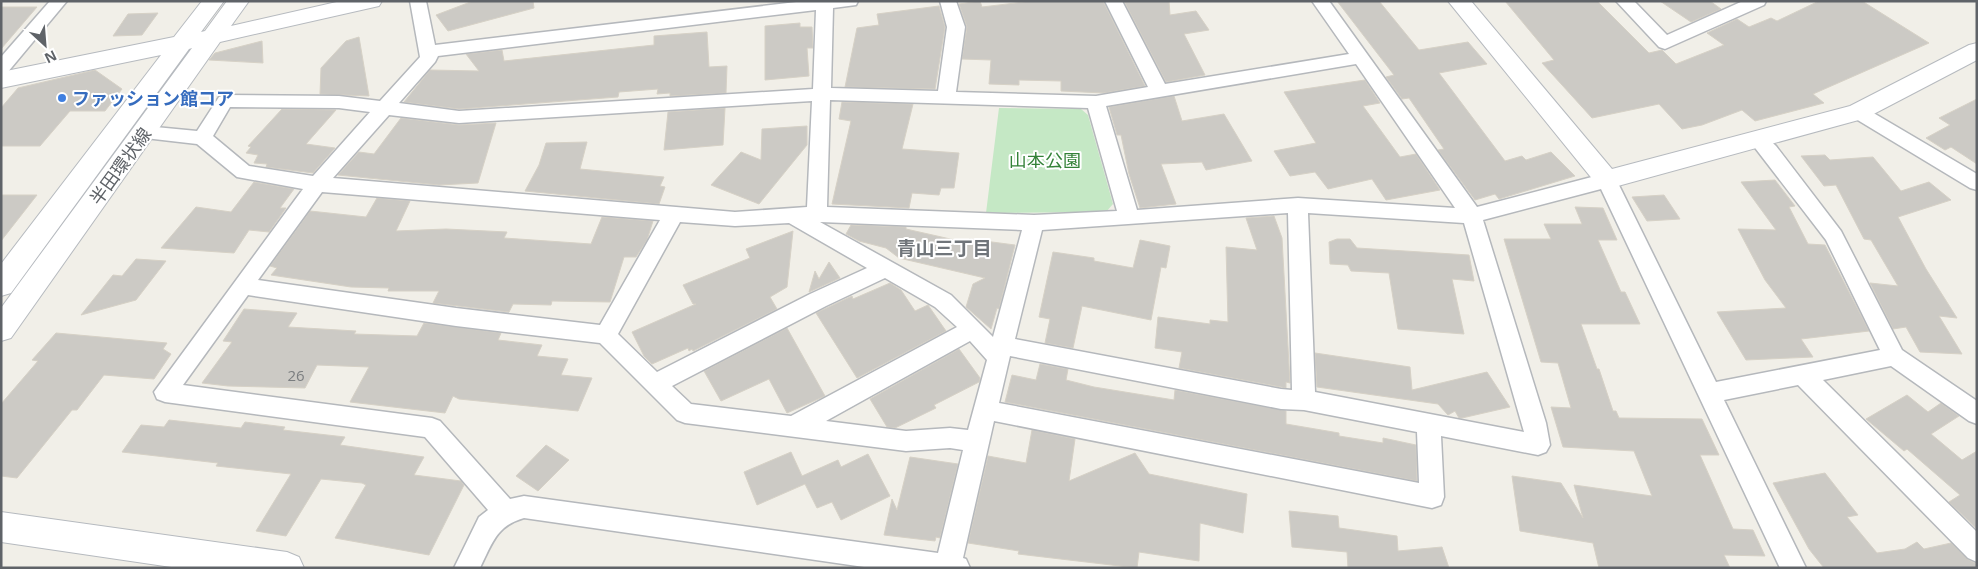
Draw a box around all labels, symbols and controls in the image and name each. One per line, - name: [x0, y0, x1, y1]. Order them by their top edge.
- north arrow: [20, 20, 70, 70]
- text: N: [42, 46, 60, 68]
- place label: ファッション館コア: [72, 86, 234, 110]
- marker: ファッション館コア: [56, 92, 68, 104]
- street label: 半田環状線: [84, 123, 156, 209]
- park label: 山本公園: [1009, 148, 1081, 172]
- district label: 青山三丁目: [896, 235, 992, 261]
- house number: 26: [287, 365, 305, 385]

